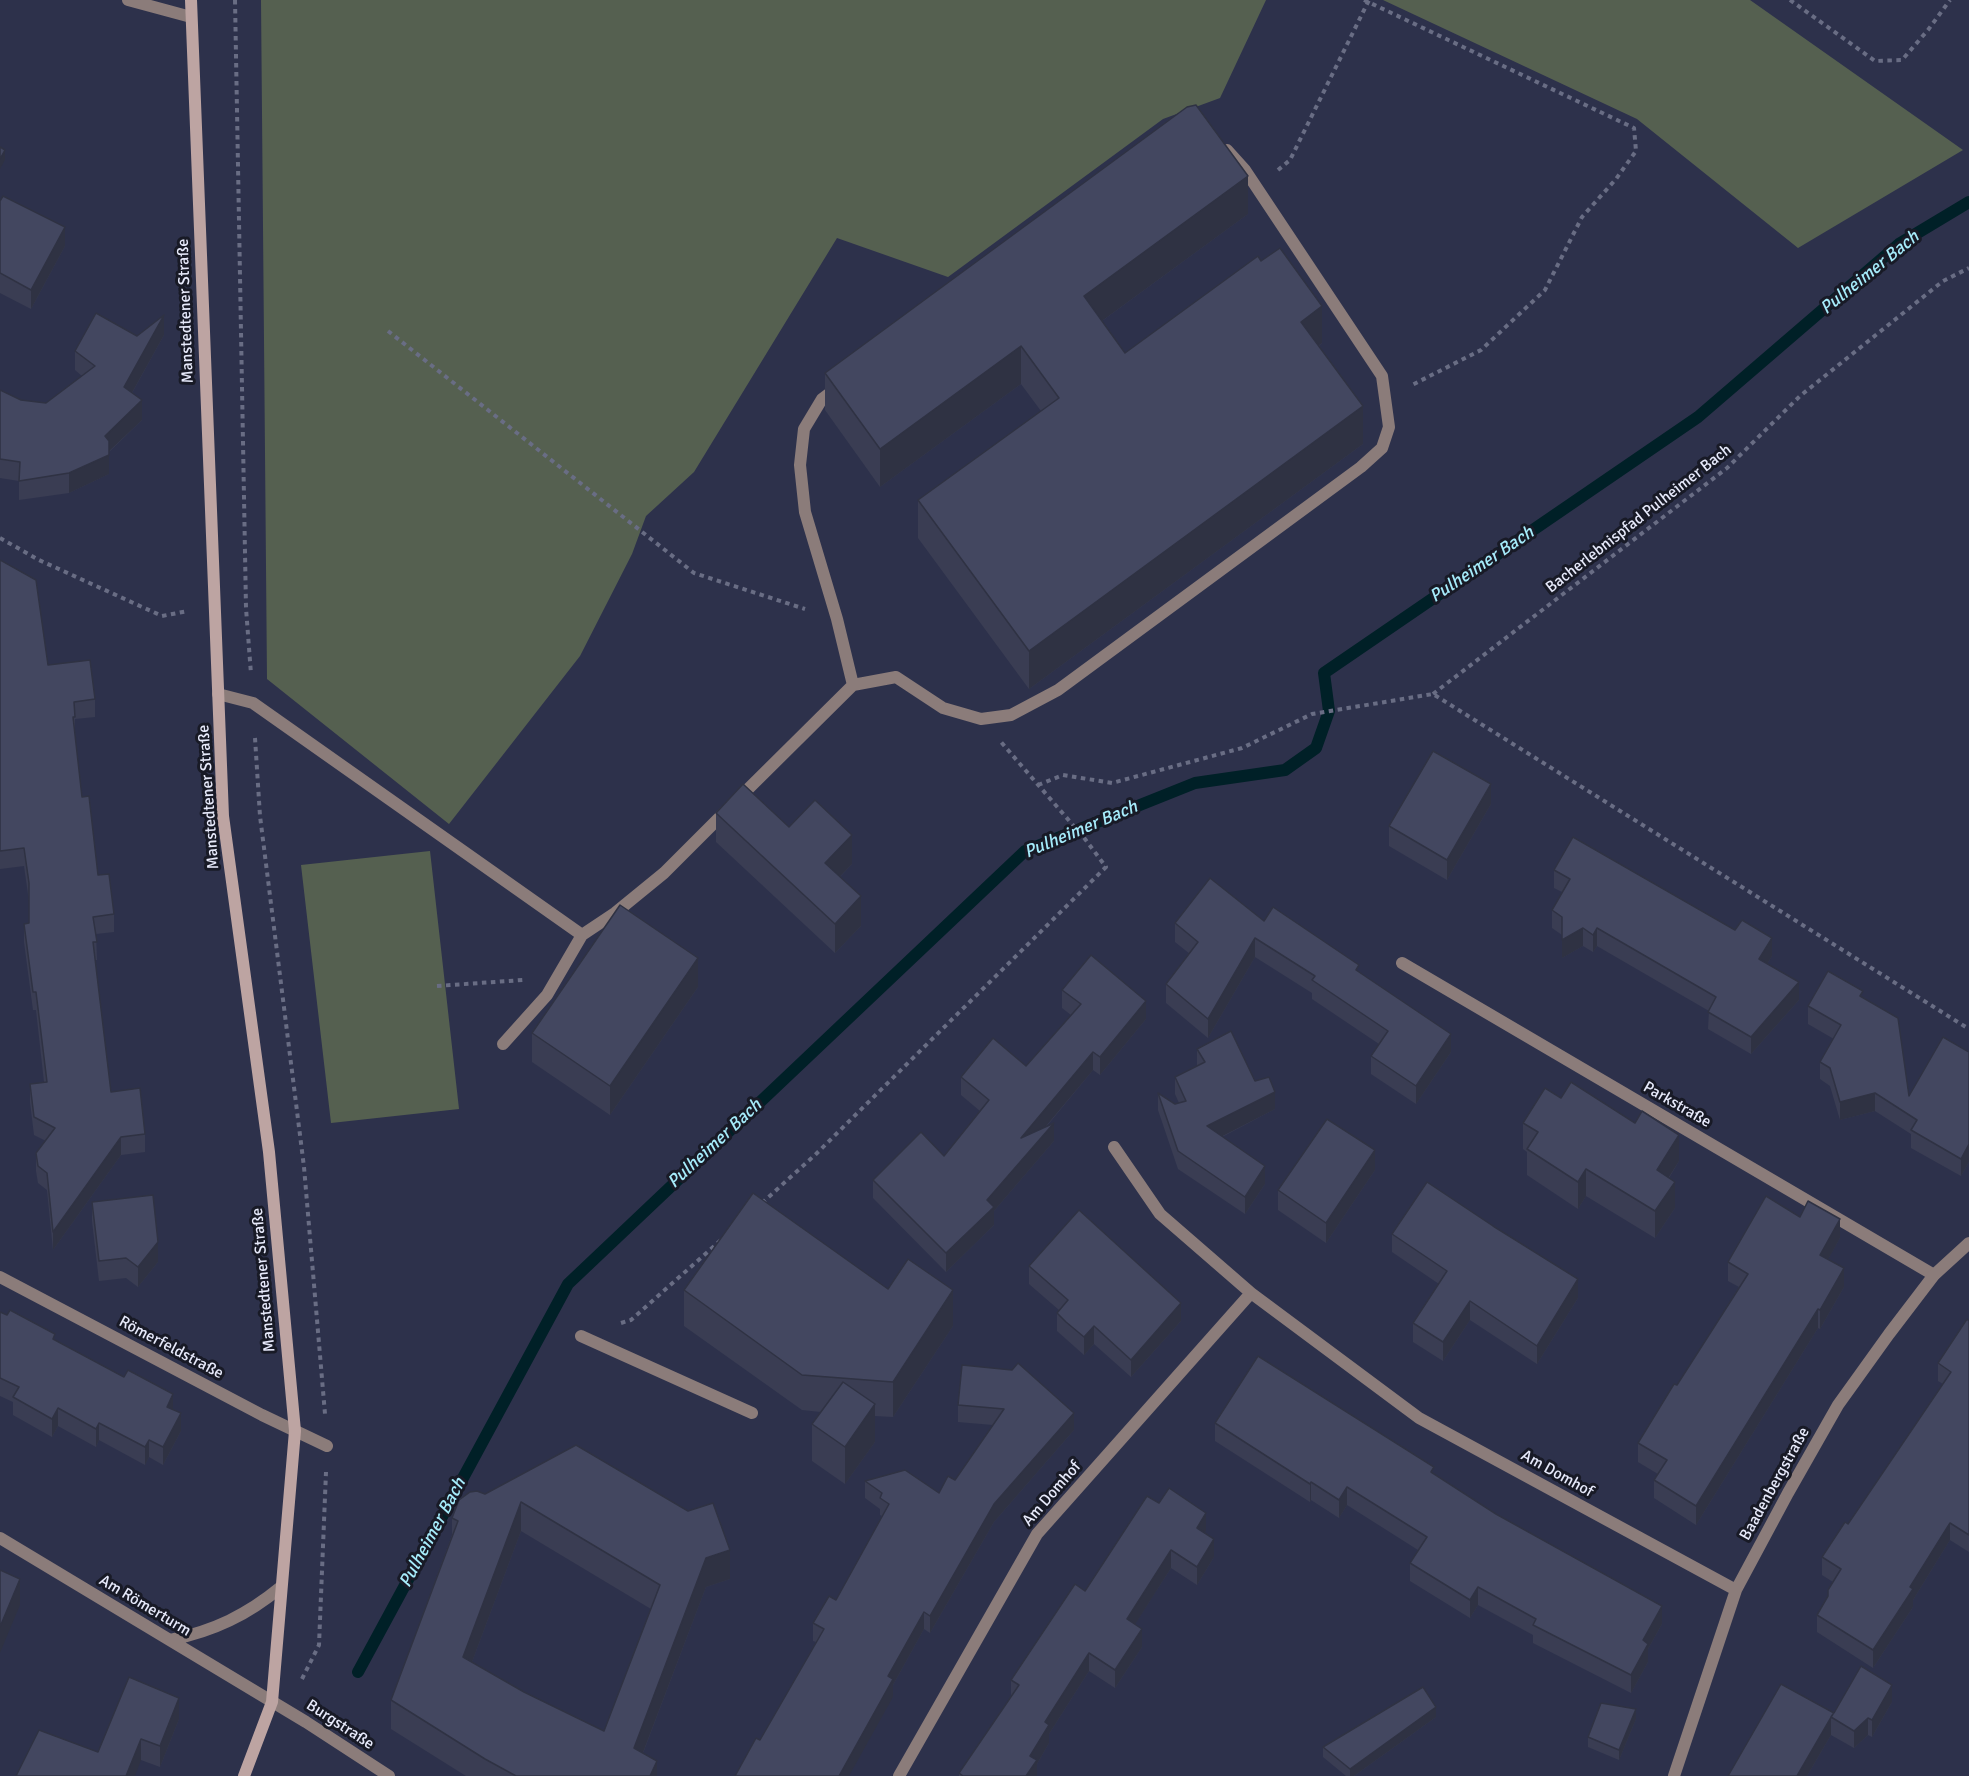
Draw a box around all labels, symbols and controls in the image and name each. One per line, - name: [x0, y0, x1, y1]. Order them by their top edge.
- water label: Pulheimer Bach: [1816, 227, 1924, 319]
- street label: Manstedtener Straße: [174, 238, 198, 384]
- street label: Bacherlebnispfad Pulheimer Bach: [1542, 441, 1736, 597]
- water label: Pulheimer Bach: [1426, 522, 1538, 608]
- street label: Manstedtener Straße: [194, 724, 224, 870]
- water label: Pulheimer Bach: [1021, 796, 1141, 864]
- street label: Parkstraße: [1640, 1078, 1714, 1132]
- water label: Pulheimer Bach: [663, 1095, 767, 1193]
- street label: Manstedtener Straße: [248, 1207, 280, 1353]
- street label: Römerfeldstraße: [115, 1312, 227, 1384]
- street label: Baadenbergstraße: [1736, 1424, 1814, 1544]
- street label: Am Domhof: [1517, 1446, 1597, 1502]
- street label: Am Domhof: [1019, 1458, 1085, 1530]
- water label: Pulheimer Bach: [395, 1475, 471, 1591]
- street label: Am Römerturm: [96, 1571, 194, 1641]
- street label: Burgstraße: [302, 1696, 378, 1754]

